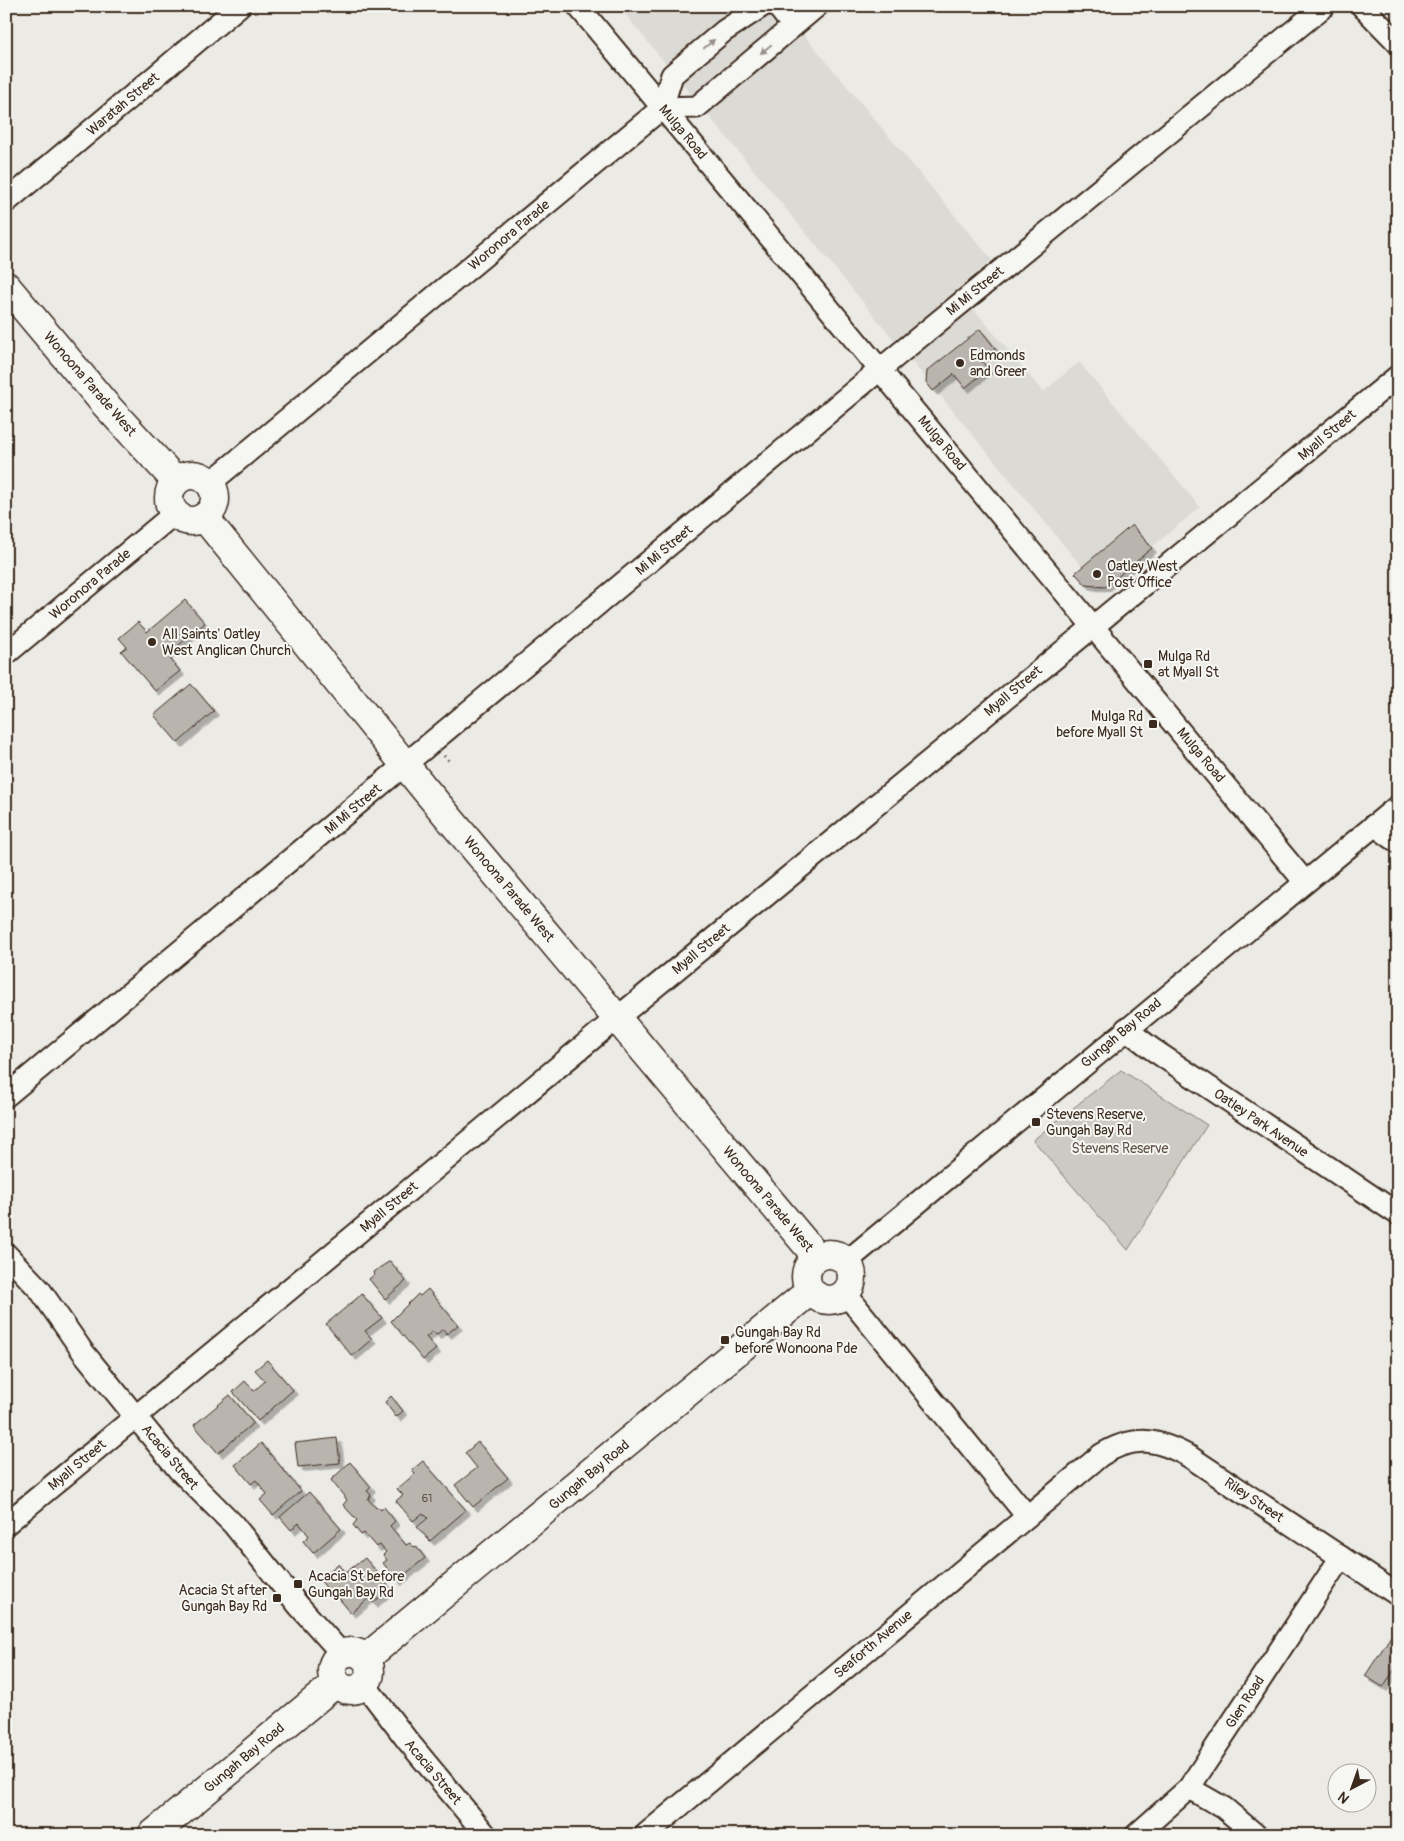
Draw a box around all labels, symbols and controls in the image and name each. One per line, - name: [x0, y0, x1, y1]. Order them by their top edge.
- one-way arrow: [703, 39, 715, 50]
- one-way arrow: [760, 43, 773, 54]
- street label: Waratah Street: [83, 69, 163, 139]
- street label: Mulga Road: [655, 101, 711, 163]
- street label: Woronora Parade: [465, 196, 553, 274]
- street label: Mi Mi Street: [943, 262, 1008, 319]
- street label: Wonoona Parade West: [40, 328, 140, 440]
- place label: Edmonds and Greer: [970, 347, 1027, 380]
- marker: Edmonds and Greer: [954, 357, 966, 369]
- street label: Myall Street: [1295, 406, 1360, 464]
- street label: Mulga Road: [914, 412, 970, 474]
- street label: Mi Mi Street: [632, 521, 696, 579]
- street label: Woronora Parade: [46, 545, 134, 623]
- place label: Oatley West Post Office: [1107, 558, 1178, 591]
- marker: Oatley West Post Office: [1091, 568, 1103, 580]
- place label: All Saints' Oatley West Anglican Church: [162, 626, 291, 659]
- marker: All Saints' Oatley West Anglican Church: [146, 636, 158, 648]
- place label: Mulga Rd at Myall St: [1158, 648, 1219, 681]
- marker: Mulga Rd at Myall St: [1142, 658, 1154, 670]
- street label: Myall Street: [981, 662, 1046, 720]
- place label: Mulga Rd before Myall St: [1056, 708, 1143, 741]
- marker: Mulga Rd before Myall St: [1147, 718, 1159, 730]
- street label: Mulga Road: [1173, 724, 1229, 786]
- street label: Mi Mi Street: [321, 780, 385, 838]
- street label: Wonoona Parade West: [460, 833, 558, 946]
- street label: Myall Street: [669, 920, 734, 978]
- street label: Gungah Bay Road: [1077, 994, 1165, 1072]
- street label: Oatley Park Avenue: [1210, 1085, 1312, 1161]
- place label: Stevens Reserve, Gungah Bay Rd: [1046, 1106, 1146, 1139]
- marker: Stevens Reserve, Gungah Bay Rd: [1030, 1116, 1042, 1128]
- park label: Stevens Reserve: [1072, 1140, 1169, 1157]
- street label: Wonoona Parade West: [719, 1143, 817, 1256]
- street label: Myall Street: [357, 1178, 422, 1236]
- place label: Gungah Bay Rd before Wonoona Pde: [735, 1324, 857, 1357]
- marker: Gungah Bay Rd before Wonoona Pde: [719, 1334, 731, 1346]
- street label: Acacia Street: [138, 1421, 202, 1493]
- street label: Myall Street: [45, 1436, 110, 1494]
- street label: Gungah Bay Road: [545, 1436, 633, 1514]
- street label: Riley Street: [1221, 1474, 1287, 1526]
- house number: 61: [422, 1492, 432, 1505]
- place label: Acacia St before Gungah Bay Rd: [308, 1568, 405, 1601]
- marker: Acacia St before Gungah Bay Rd: [292, 1578, 304, 1590]
- place label: Acacia St after Gungah Bay Rd: [179, 1582, 267, 1615]
- marker: Acacia St after Gungah Bay Rd: [271, 1592, 283, 1604]
- street label: Seaforth Avenue: [830, 1606, 916, 1682]
- street label: Glen Road: [1222, 1672, 1268, 1731]
- street label: Gungah Bay Road: [200, 1719, 288, 1797]
- street label: Acacia Street: [401, 1736, 465, 1808]
- north arrow: [1326, 1764, 1376, 1814]
- text: N: [1335, 1788, 1353, 1807]

